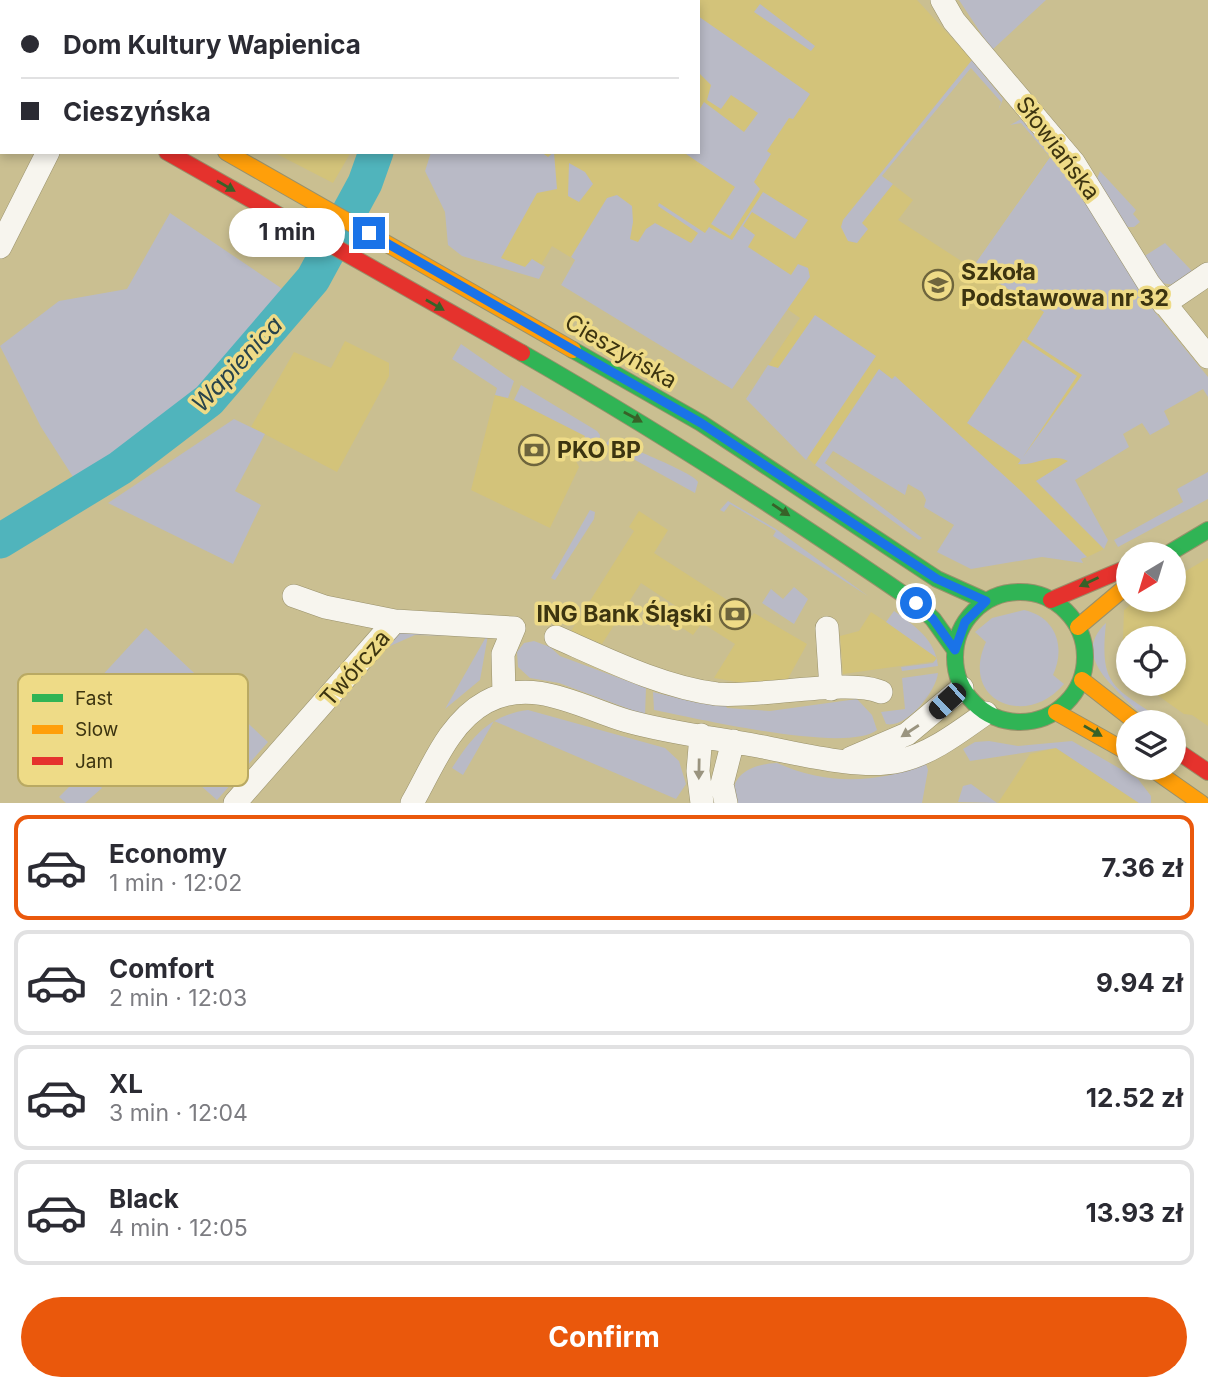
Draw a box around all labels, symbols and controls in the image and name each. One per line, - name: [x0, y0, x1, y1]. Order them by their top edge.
- text: Dom Kultury Wapienica: [63, 29, 361, 60]
- street label: Słowiańska: [1010, 91, 1106, 205]
- text: Cieszyńska: [63, 96, 211, 127]
- one-way arrow: [216, 180, 236, 192]
- callout: 1 min: [229, 208, 344, 258]
- route end: [353, 217, 385, 249]
- text: 1 min: [259, 218, 315, 246]
- place label: Szkoła Podstawowa nr 32: [961, 258, 1169, 312]
- school or university icon: Szkoła Podstawowa nr 32: [921, 268, 955, 302]
- one-way arrow: [426, 299, 445, 311]
- street label: Cieszyńska: [560, 308, 682, 394]
- water label: Wapienica: [185, 310, 289, 418]
- one-way arrow: [624, 411, 643, 423]
- bank icon: PKO BP: [517, 433, 551, 467]
- place label: PKO BP: [557, 436, 641, 464]
- one-way arrow: [772, 503, 790, 517]
- north arrow: [1116, 542, 1186, 612]
- map controls: [1116, 542, 1186, 780]
- one-way arrow: [1079, 576, 1099, 587]
- route start: [900, 587, 932, 619]
- bank icon: ING Bank Śląski: [718, 597, 752, 631]
- place label: ING Bank Śląski: [537, 600, 712, 628]
- street label: Twórcza: [314, 624, 396, 712]
- button: locate: [1116, 626, 1186, 696]
- legend: [18, 674, 248, 786]
- car: [925, 679, 970, 723]
- text: Fast: [75, 687, 113, 710]
- button: layers: [1116, 710, 1186, 780]
- text: Slow: [75, 718, 118, 741]
- one-way arrow: [900, 725, 920, 738]
- one-way arrow: [1083, 725, 1103, 737]
- text: Jam: [75, 750, 113, 773]
- one-way arrow: [693, 759, 704, 781]
- icon: car: [25, 836, 88, 899]
- text: Economy: [109, 838, 227, 869]
- text: 7.36 zł: [1101, 852, 1183, 883]
- text: 1 min · 12:02: [109, 869, 242, 897]
- icon: car: [25, 951, 88, 1014]
- text: Comfort: [109, 953, 214, 984]
- text: 9.94 zł: [1096, 967, 1183, 998]
- text: 2 min · 12:03: [109, 984, 247, 1012]
- icon: car: [25, 1066, 88, 1129]
- text: XL: [109, 1068, 143, 1099]
- text: 12.52 zł: [1086, 1082, 1183, 1113]
- text: 3 min · 12:04: [109, 1099, 248, 1127]
- icon: car: [25, 1181, 88, 1244]
- text: Black: [109, 1183, 179, 1214]
- text: 13.93 zł: [1085, 1197, 1183, 1228]
- text: 4 min · 12:05: [109, 1214, 248, 1242]
- button: Confirm: [21, 1297, 1187, 1377]

